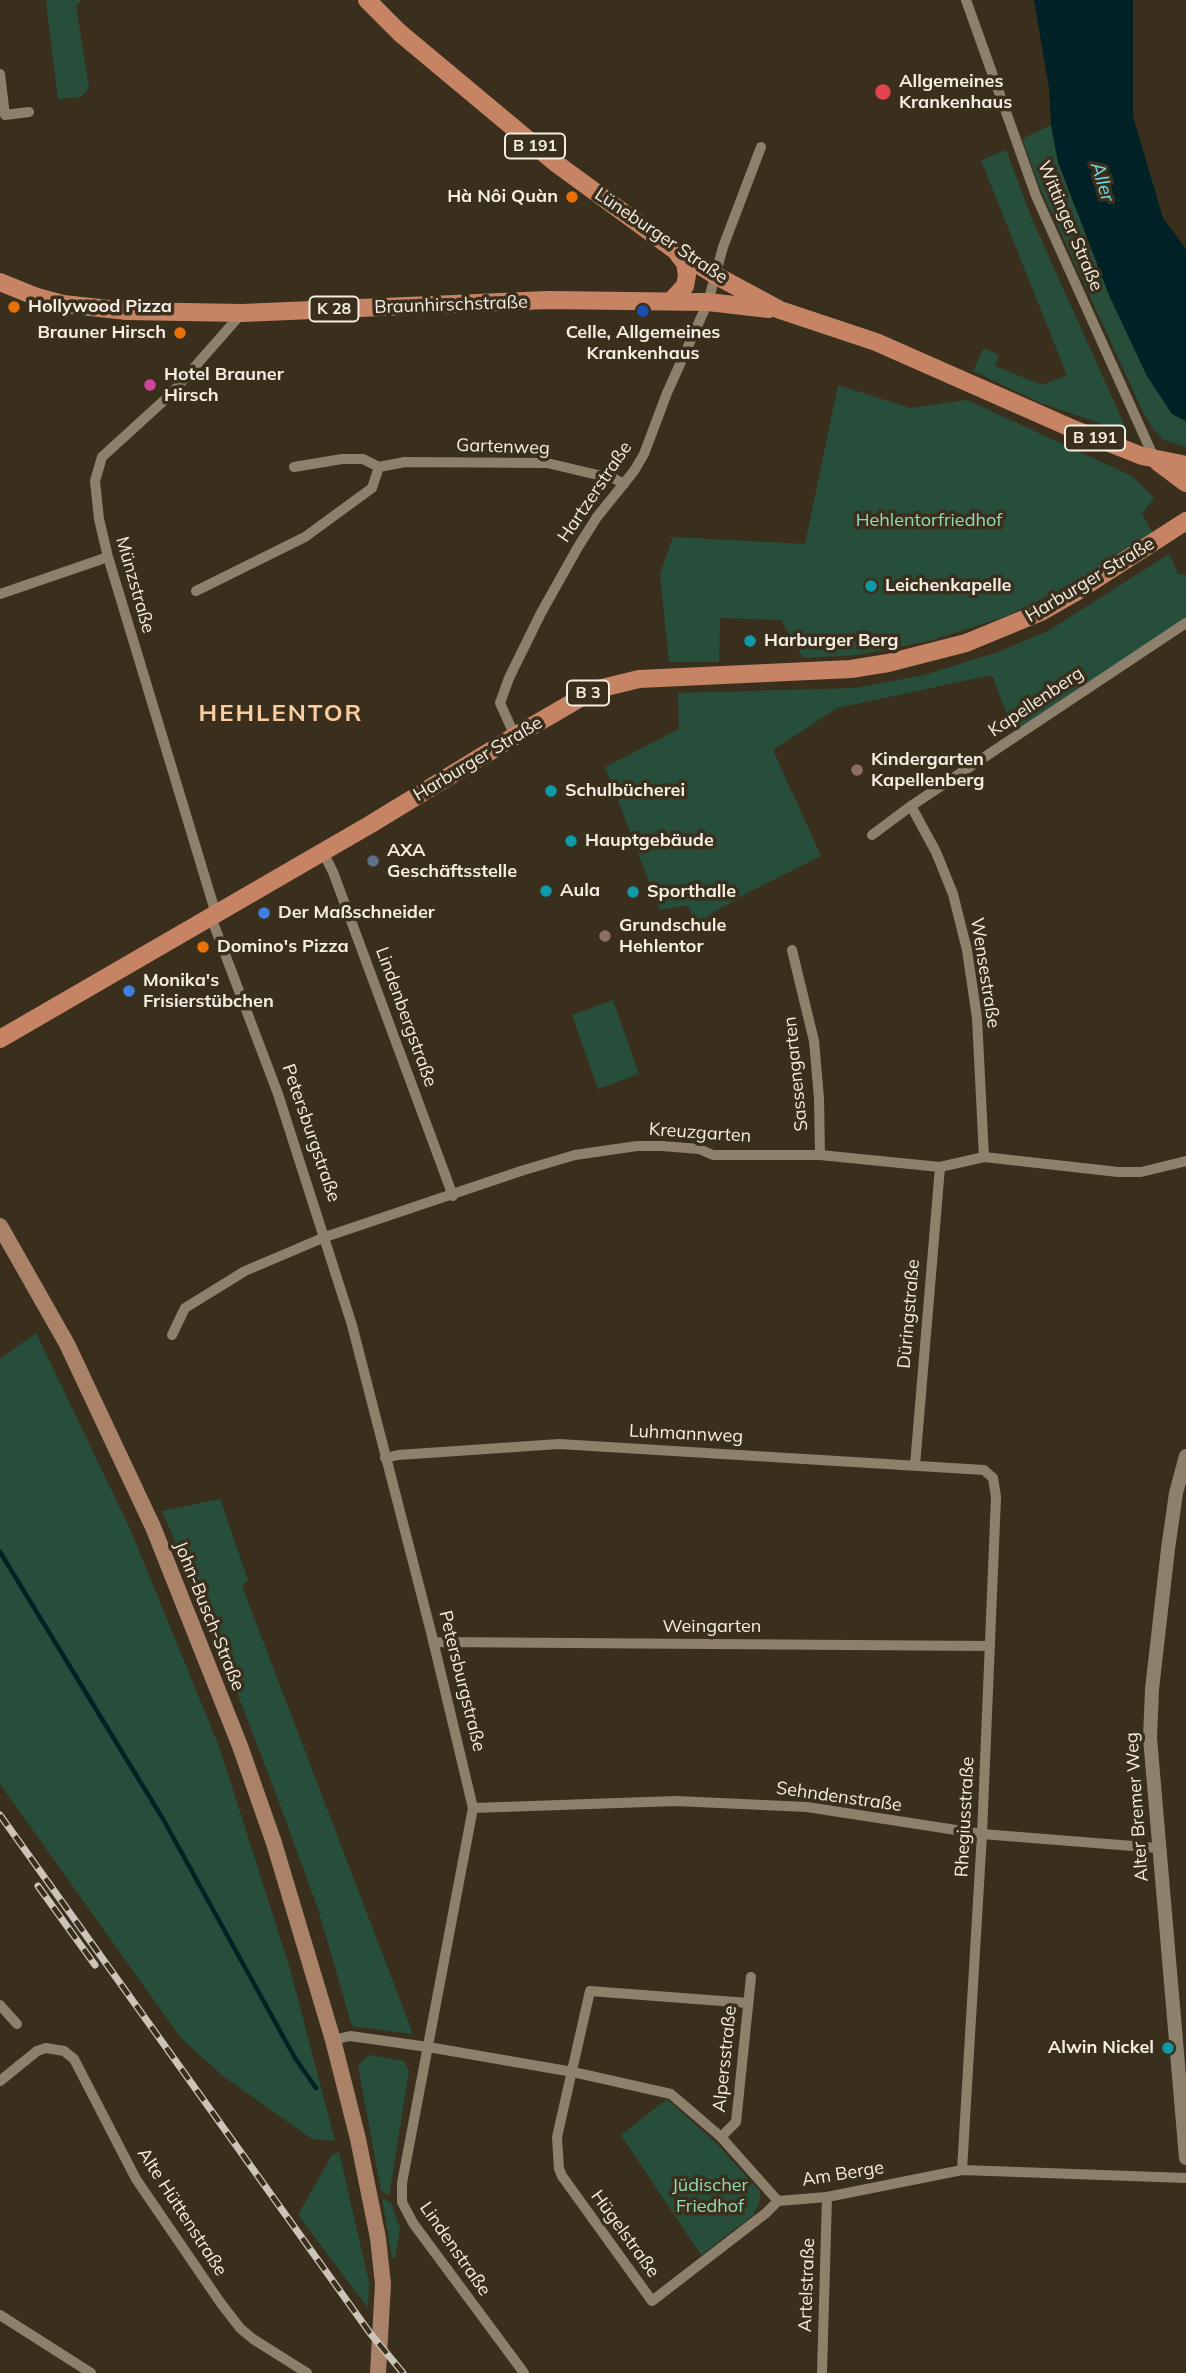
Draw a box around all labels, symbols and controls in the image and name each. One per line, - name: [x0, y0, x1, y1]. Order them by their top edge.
- place label: Allgemeines Krankenhaus: [899, 71, 1012, 114]
- marker: Allgemeines Krankenhaus: [873, 82, 893, 102]
- road number: B 191: [505, 134, 565, 158]
- street label: Wittinger Straße: [1033, 158, 1107, 294]
- water label: Aller: [1085, 159, 1119, 205]
- street label: Lüneburger Straße: [590, 183, 732, 289]
- place label: Hà Nôi Quàn: [447, 186, 558, 208]
- marker: Hà Nôi Quàn: [564, 189, 580, 205]
- street label: Braunhirschstraße: [374, 292, 528, 318]
- place label: Hollywood Pizza: [28, 296, 172, 318]
- road number: K 28: [310, 296, 358, 322]
- marker: Hollywood Pizza: [6, 299, 22, 315]
- marker: Celle, Allgemeines Krankenhaus: [635, 303, 651, 319]
- place label: Brauner Hirsch: [37, 322, 166, 344]
- place label: Celle, Allgemeines Krankenhaus: [566, 322, 720, 364]
- marker: Brauner Hirsch: [172, 325, 188, 341]
- place label: Hotel Brauner Hirsch: [164, 364, 284, 406]
- marker: Hotel Brauner Hirsch: [142, 377, 158, 393]
- road number: B 191: [1065, 426, 1125, 450]
- street label: Gartenweg: [456, 435, 550, 459]
- street label: Hartzerstraße: [553, 438, 637, 546]
- park label: Hehlentorfriedhof: [856, 510, 1002, 532]
- street label: Harburger Straße: [1022, 533, 1158, 627]
- street label: Münzstraße: [111, 534, 159, 636]
- place label: Leichenkapelle: [885, 575, 1011, 597]
- marker: Leichenkapelle: [863, 578, 879, 594]
- place label: Harburger Berg: [764, 630, 898, 652]
- marker: Harburger Berg: [742, 633, 758, 649]
- street label: Kapellenberg: [985, 662, 1087, 742]
- road number: B 3: [567, 680, 609, 706]
- district label: HEHLENTOR: [200, 700, 362, 728]
- street label: Harburger Straße: [410, 712, 546, 806]
- place label: Kindergarten Kapellenberg: [871, 749, 984, 792]
- marker: Kindergarten Kapellenberg: [849, 762, 865, 778]
- place label: Schulbücherei: [565, 780, 685, 802]
- marker: Schulbücherei: [543, 783, 559, 799]
- place label: Hauptgebäude: [585, 830, 714, 852]
- marker: Hauptgebäude: [563, 833, 579, 849]
- place label: AXA Geschäftsstelle: [387, 840, 517, 882]
- marker: AXA Geschäftsstelle: [365, 853, 381, 869]
- place label: Aula: [560, 880, 600, 902]
- place label: Sporthalle: [647, 881, 736, 903]
- marker: Aula: [538, 883, 554, 899]
- marker: Sporthalle: [625, 884, 641, 900]
- place label: Der Maßschneider: [278, 902, 435, 924]
- marker: Der Maßschneider: [256, 905, 272, 921]
- place label: Grundschule Hehlentor: [619, 915, 726, 958]
- street label: Wensestraße: [966, 916, 1004, 1030]
- marker: Grundschule Hehlentor: [597, 928, 613, 944]
- place label: Domino's Pizza: [217, 936, 349, 958]
- marker: Domino's Pizza: [195, 939, 211, 955]
- street label: Lindenbergstraße: [371, 944, 441, 1090]
- place label: Monika's Frisierstübchen: [143, 970, 274, 1012]
- marker: Monika's Frisierstübchen: [121, 983, 137, 999]
- street label: Sassengarten: [779, 1015, 813, 1133]
- street label: Petersburgstraße: [277, 1061, 345, 1205]
- street label: Kreuzgarten: [648, 1119, 752, 1147]
- street label: Düringstraße: [893, 1258, 925, 1370]
- street label: Luhmannweg: [628, 1420, 744, 1448]
- street label: John-Busch-Straße: [169, 1538, 249, 1694]
- street label: Petersburgstraße: [434, 1608, 490, 1754]
- street label: Weingarten: [663, 1616, 761, 1638]
- street label: Alter Bremer Weg: [1121, 1732, 1153, 1882]
- street label: Rhegiusstraße: [951, 1756, 979, 1878]
- street label: Sehndenstraße: [775, 1777, 903, 1817]
- street label: Alpersstraße: [709, 2005, 741, 2113]
- place label: Alwin Nickel: [1048, 2037, 1154, 2059]
- marker: Alwin Nickel: [1160, 2040, 1176, 2056]
- street label: Alte Hüttenstraße: [132, 2144, 232, 2280]
- street label: Am Berge: [800, 2157, 886, 2191]
- park label: Jüdischer Friedhof: [672, 2175, 748, 2218]
- street label: Hügelstraße: [586, 2186, 664, 2282]
- street label: Lindenstraße: [415, 2198, 495, 2300]
- street label: Artelstraße: [795, 2238, 819, 2332]

